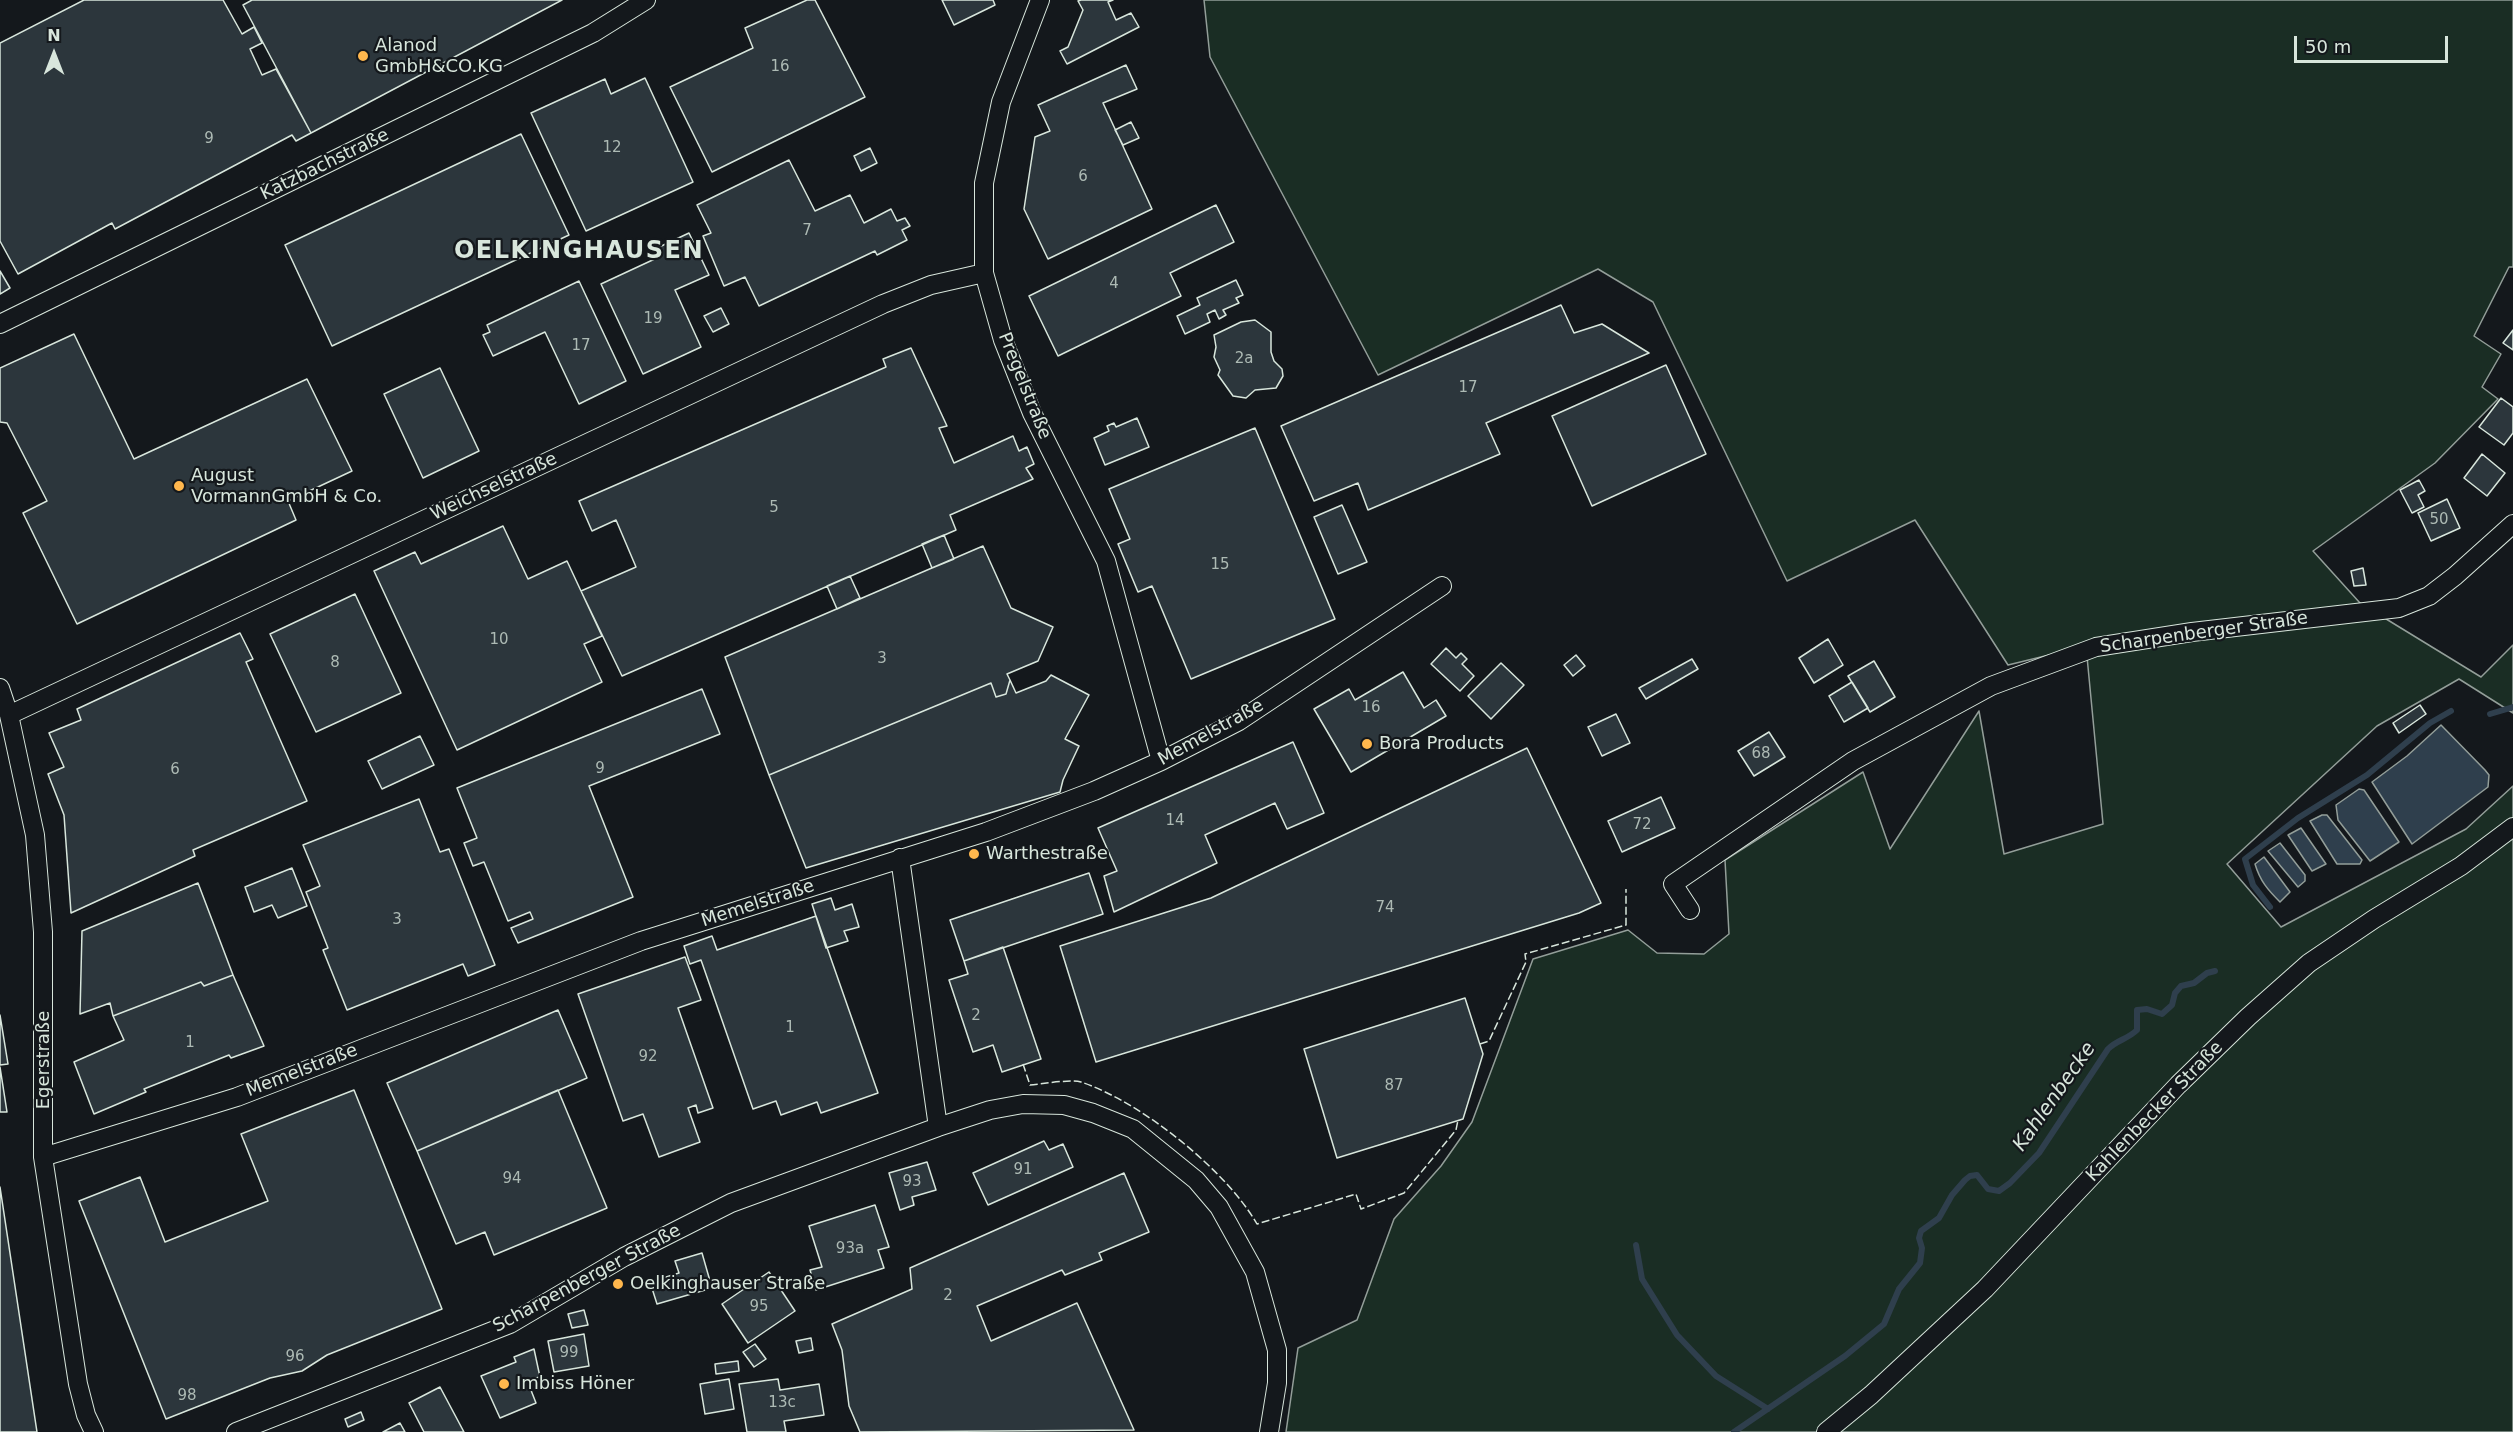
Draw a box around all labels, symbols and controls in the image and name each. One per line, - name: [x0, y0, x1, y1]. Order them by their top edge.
- north arrow: [24, 24, 84, 84]
- scale bar: [2297, 24, 2452, 62]
- text: N: [47, 26, 61, 45]
- place label: Alanod GmbH&CO.KG: [375, 35, 503, 78]
- text: 50 m: [2305, 36, 2351, 57]
- marker: Alanod GmbH&CO.KG: [356, 49, 370, 63]
- house number: 16: [770, 58, 790, 76]
- street label: Katzbachstraße: [257, 125, 393, 205]
- house number: 9: [204, 130, 214, 148]
- house number: 12: [602, 139, 622, 157]
- house number: 6: [1078, 168, 1088, 186]
- house number: 7: [802, 222, 812, 240]
- district label: OELKINGHAUSEN: [454, 238, 704, 266]
- house number: 4: [1109, 275, 1119, 293]
- house number: 19: [643, 310, 663, 328]
- street label: Pregelstraße: [993, 329, 1055, 443]
- house number: 17: [571, 337, 591, 355]
- house number: 2a: [1235, 350, 1253, 368]
- house number: 17: [1458, 379, 1478, 397]
- street label: Weichselstraße: [427, 448, 561, 526]
- place label: August VormannGmbH & Co.: [191, 465, 382, 508]
- marker: August VormannGmbH & Co.: [172, 479, 186, 493]
- house number: 5: [769, 499, 779, 517]
- house number: 50: [2429, 511, 2449, 529]
- house number: 15: [1210, 556, 1230, 574]
- street label: Scharpenberger Straße: [2099, 608, 2309, 658]
- house number: 10: [489, 631, 509, 649]
- house number: 3: [877, 650, 887, 668]
- house number: 8: [330, 654, 340, 672]
- street label: Memelstraße: [1154, 695, 1268, 771]
- house number: 16: [1361, 699, 1381, 717]
- place label: Bora Products: [1379, 733, 1504, 755]
- marker: Bora Products: [1360, 737, 1374, 751]
- house number: 68: [1751, 745, 1771, 763]
- house number: 9: [595, 760, 605, 778]
- house number: 6: [170, 761, 180, 779]
- house number: 14: [1165, 812, 1185, 830]
- house number: 72: [1632, 816, 1652, 834]
- place label: Warthestraße: [986, 843, 1108, 865]
- marker: Warthestraße: [967, 847, 981, 861]
- street label: Memelstraße: [699, 876, 817, 932]
- house number: 74: [1375, 899, 1395, 917]
- house number: 3: [392, 911, 402, 929]
- house number: 2: [971, 1007, 981, 1025]
- street label: Egerstraße: [33, 1011, 55, 1109]
- house number: 1: [785, 1019, 795, 1037]
- house number: 1: [185, 1034, 195, 1052]
- street label: Kahlenbecker Straße: [2082, 1037, 2228, 1187]
- water label: Kahlenbecke: [2009, 1038, 2101, 1156]
- street label: Memelstraße: [243, 1040, 361, 1102]
- house number: 92: [638, 1048, 658, 1066]
- house number: 87: [1384, 1077, 1404, 1095]
- house number: 91: [1013, 1161, 1033, 1179]
- house number: 94: [502, 1170, 522, 1188]
- house number: 93: [902, 1173, 922, 1191]
- street label: Scharpenberger Straße: [489, 1220, 685, 1338]
- house number: 93a: [836, 1240, 864, 1258]
- place label: Oelkinghauser Straße: [630, 1273, 825, 1295]
- marker: Oelkinghauser Straße: [611, 1277, 625, 1291]
- house number: 2: [943, 1287, 953, 1305]
- house number: 95: [749, 1298, 769, 1316]
- house number: 99: [559, 1344, 579, 1362]
- house number: 96: [285, 1348, 305, 1366]
- place label: Imbiss Höner: [516, 1373, 634, 1395]
- marker: Imbiss Höner: [497, 1377, 511, 1391]
- house number: 98: [177, 1387, 197, 1405]
- house number: 13c: [768, 1394, 796, 1412]

